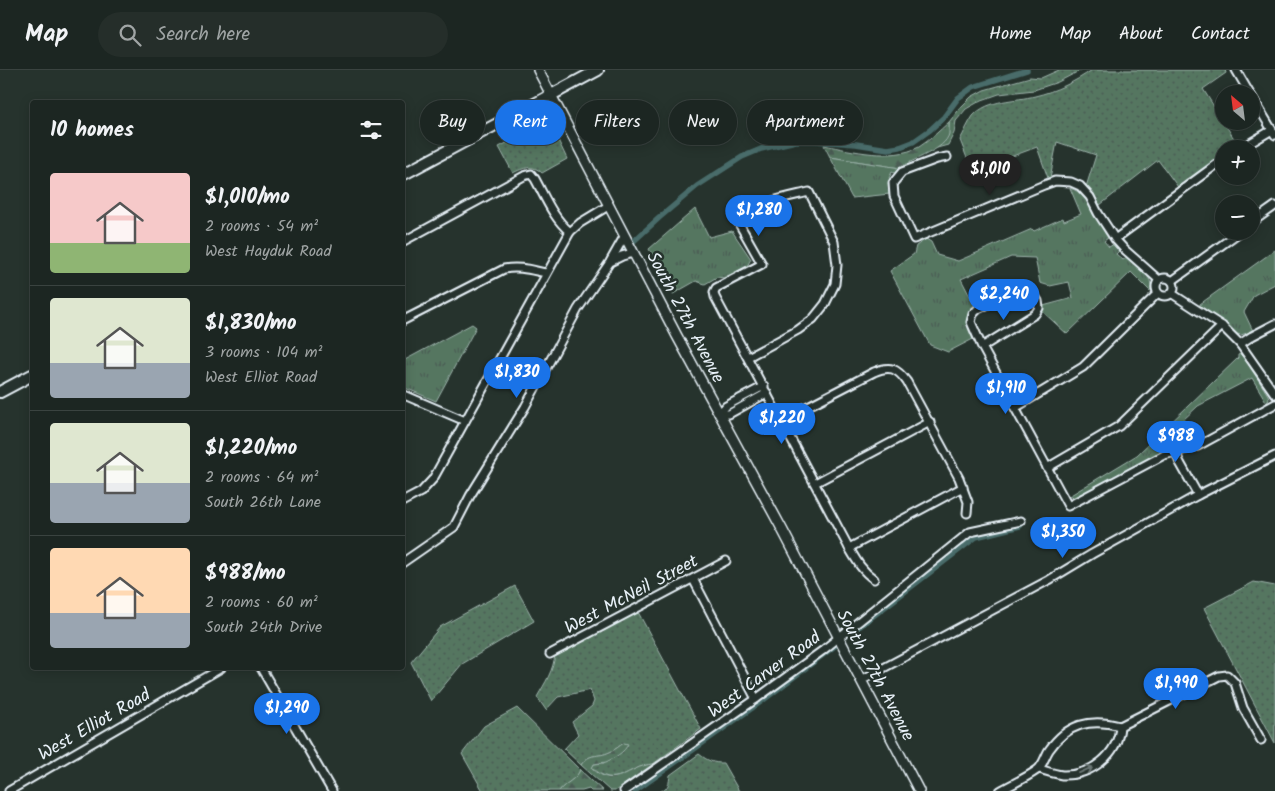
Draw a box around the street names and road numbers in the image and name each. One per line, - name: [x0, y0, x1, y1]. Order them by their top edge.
- street label: South 27th Avenue: [638, 247, 732, 389]
- street label: West McNeil Street: [560, 547, 705, 643]
- street label: South 27th Avenue: [828, 605, 922, 747]
- street label: West Carver Road: [702, 623, 829, 726]
- street label: West Elliot Road: [33, 681, 157, 769]

